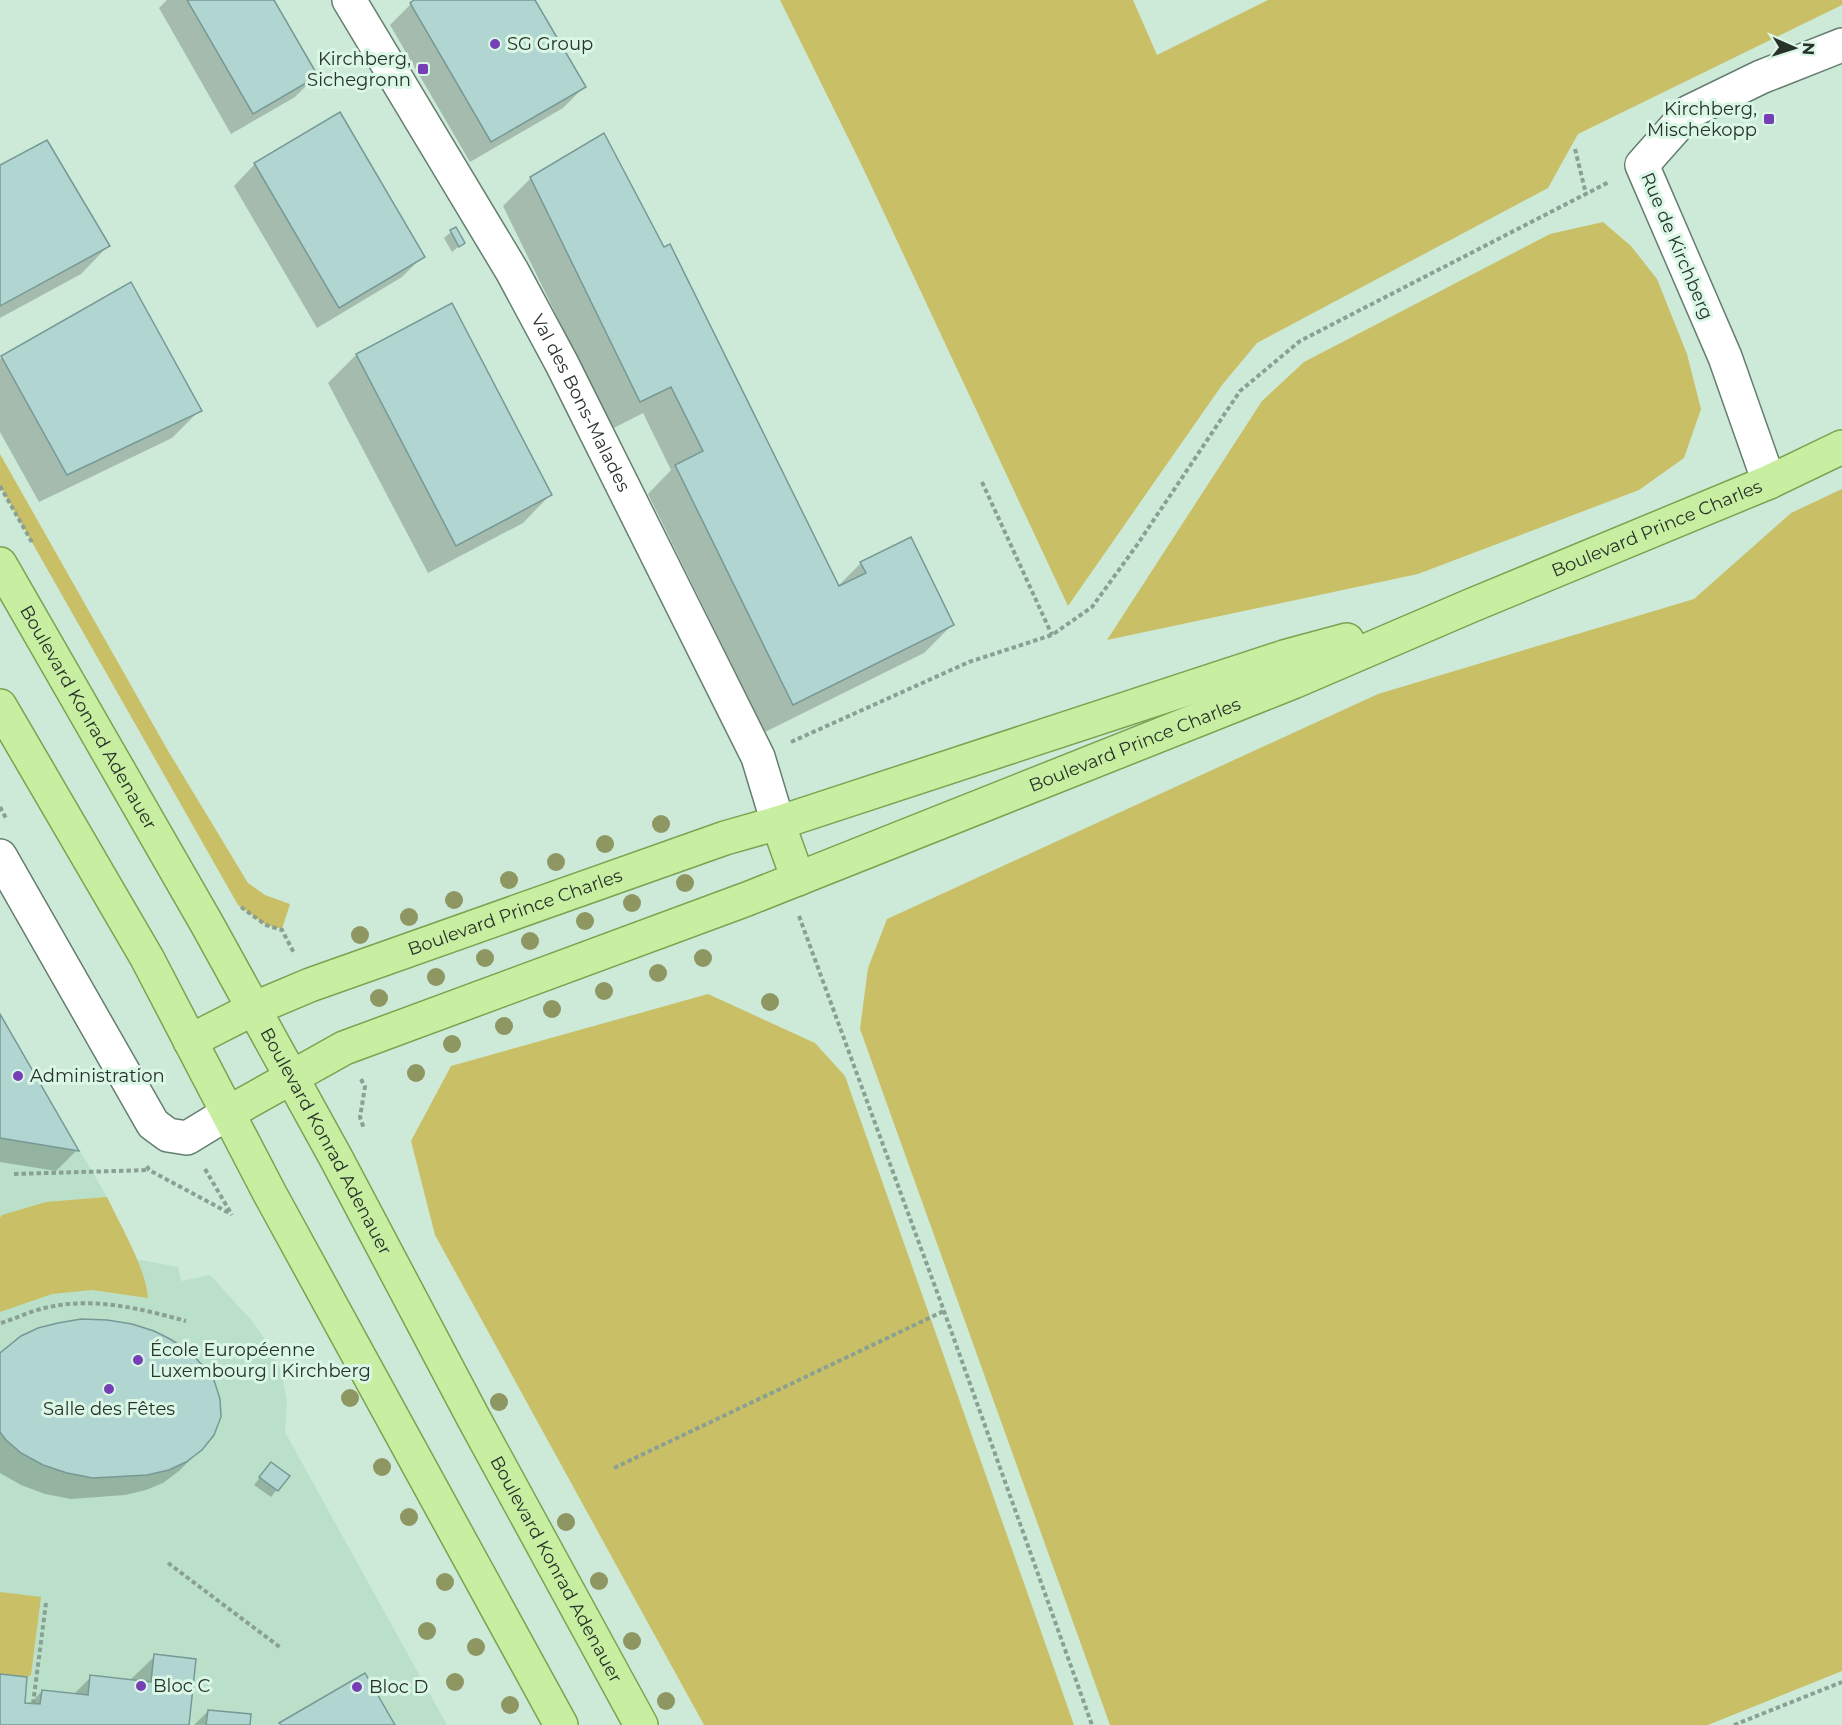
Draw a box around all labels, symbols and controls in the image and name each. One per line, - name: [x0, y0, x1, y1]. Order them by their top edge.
- north arrow: [1764, 18, 1824, 78]
- place label: SG Group: [507, 33, 593, 55]
- marker: SG Group: [488, 37, 502, 51]
- text: N: [1799, 42, 1818, 56]
- place label: Kirchberg, Sichegronn: [307, 48, 411, 91]
- marker: Kirchberg, Sichegronn: [416, 62, 430, 76]
- place label: Kirchberg, Mischekopp: [1647, 98, 1757, 141]
- marker: Kirchberg, Mischekopp: [1762, 112, 1776, 126]
- street label: Rue de Kirchberg: [1636, 169, 1718, 323]
- street label: Val des Bons-Malades: [526, 310, 635, 496]
- street label: Boulevard Prince Charles: [1548, 475, 1766, 582]
- street label: Boulevard Konrad Adenauer: [15, 601, 161, 834]
- street label: Boulevard Prince Charles: [1026, 693, 1244, 797]
- street label: Boulevard Prince Charles: [405, 864, 625, 960]
- street label: Boulevard Konrad Adenauer: [255, 1024, 396, 1259]
- place label: Administration: [30, 1065, 165, 1087]
- marker: Administration: [11, 1069, 25, 1083]
- place label: École Européenne Luxembourg I Kirchberg: [150, 1339, 371, 1382]
- marker: École Européenne Luxembourg I Kirchberg: [131, 1353, 145, 1367]
- marker: Salle des Fêtes: [102, 1382, 116, 1396]
- place label: Salle des Fêtes: [43, 1398, 175, 1420]
- street label: Boulevard Konrad Adenauer: [485, 1452, 627, 1687]
- place label: Bloc C: [153, 1675, 211, 1697]
- place label: Bloc D: [369, 1676, 428, 1698]
- marker: Bloc C: [134, 1679, 148, 1693]
- marker: Bloc D: [350, 1680, 364, 1694]

